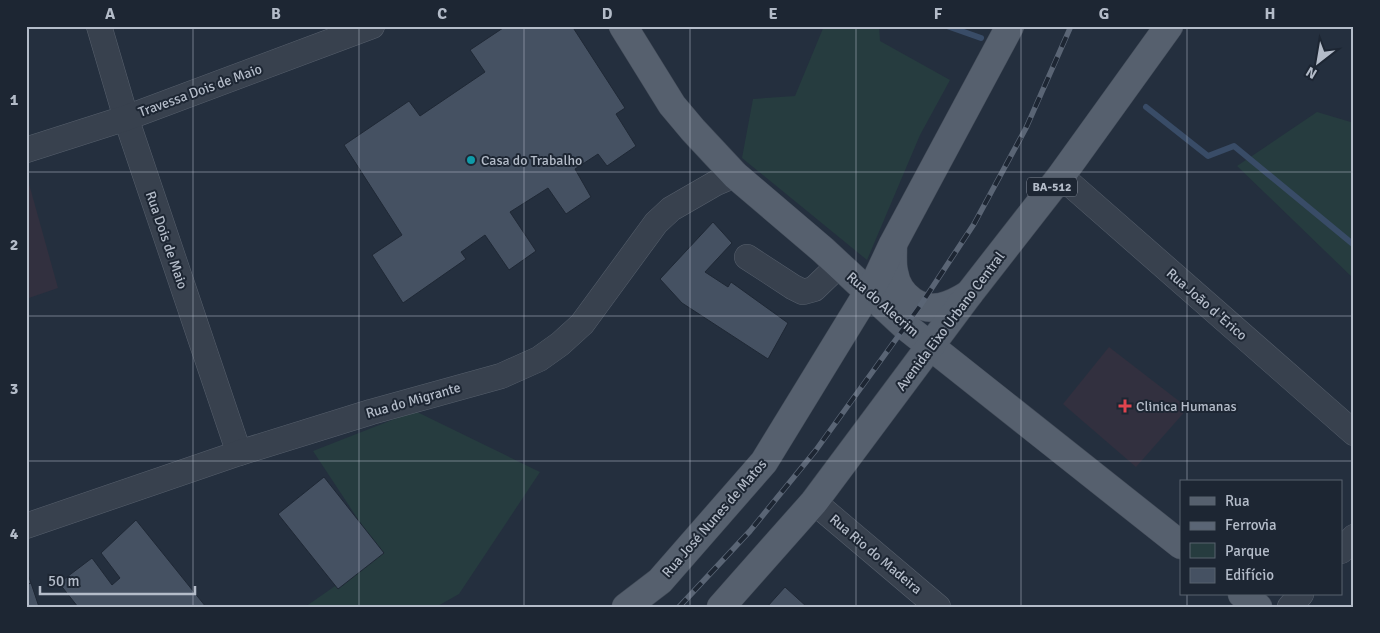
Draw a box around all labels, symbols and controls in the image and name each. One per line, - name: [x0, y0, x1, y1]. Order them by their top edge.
- text: A: [105, 4, 116, 24]
- text: B: [271, 4, 281, 24]
- text: C: [437, 4, 447, 24]
- text: D: [602, 4, 613, 24]
- text: E: [768, 4, 778, 24]
- text: F: [934, 4, 943, 24]
- text: G: [1099, 4, 1109, 24]
- text: H: [1265, 4, 1275, 24]
- north arrow: [1292, 38, 1342, 88]
- street label: Travessa Dois de Maio: [136, 60, 264, 121]
- text: N: [1303, 63, 1320, 83]
- text: 1: [10, 90, 19, 110]
- place label: Casa do Trabalho: [481, 152, 582, 169]
- marker: Casa do Trabalho: [465, 154, 477, 166]
- road number: BA-512: [1027, 178, 1077, 196]
- street label: Rua Dois de Maio: [142, 189, 191, 291]
- text: 2: [10, 235, 18, 255]
- street label: Avenida Eixo Urbano Central: [892, 248, 1008, 394]
- street label: Rua João d 'Erico: [1163, 265, 1250, 344]
- street label: Rua do Alecrim: [843, 268, 922, 340]
- text: 3: [10, 379, 18, 399]
- street label: Rua do Migrante: [364, 379, 462, 422]
- place label: Clinica Humanas: [1136, 398, 1237, 415]
- marker: Clinica Humanas: [1118, 399, 1132, 413]
- street label: Rua José Nunes de Matos: [659, 456, 770, 581]
- legend: [1180, 480, 1342, 596]
- text: Rua: [1225, 492, 1250, 510]
- street label: Rua Rio do Madeira: [826, 511, 925, 598]
- text: Ferrovia: [1225, 516, 1277, 534]
- text: 4: [10, 524, 19, 544]
- text: Parque: [1225, 542, 1270, 560]
- scale bar: [40, 563, 195, 595]
- text: Edifício: [1225, 566, 1274, 584]
- text: 50 m: [48, 572, 79, 590]

